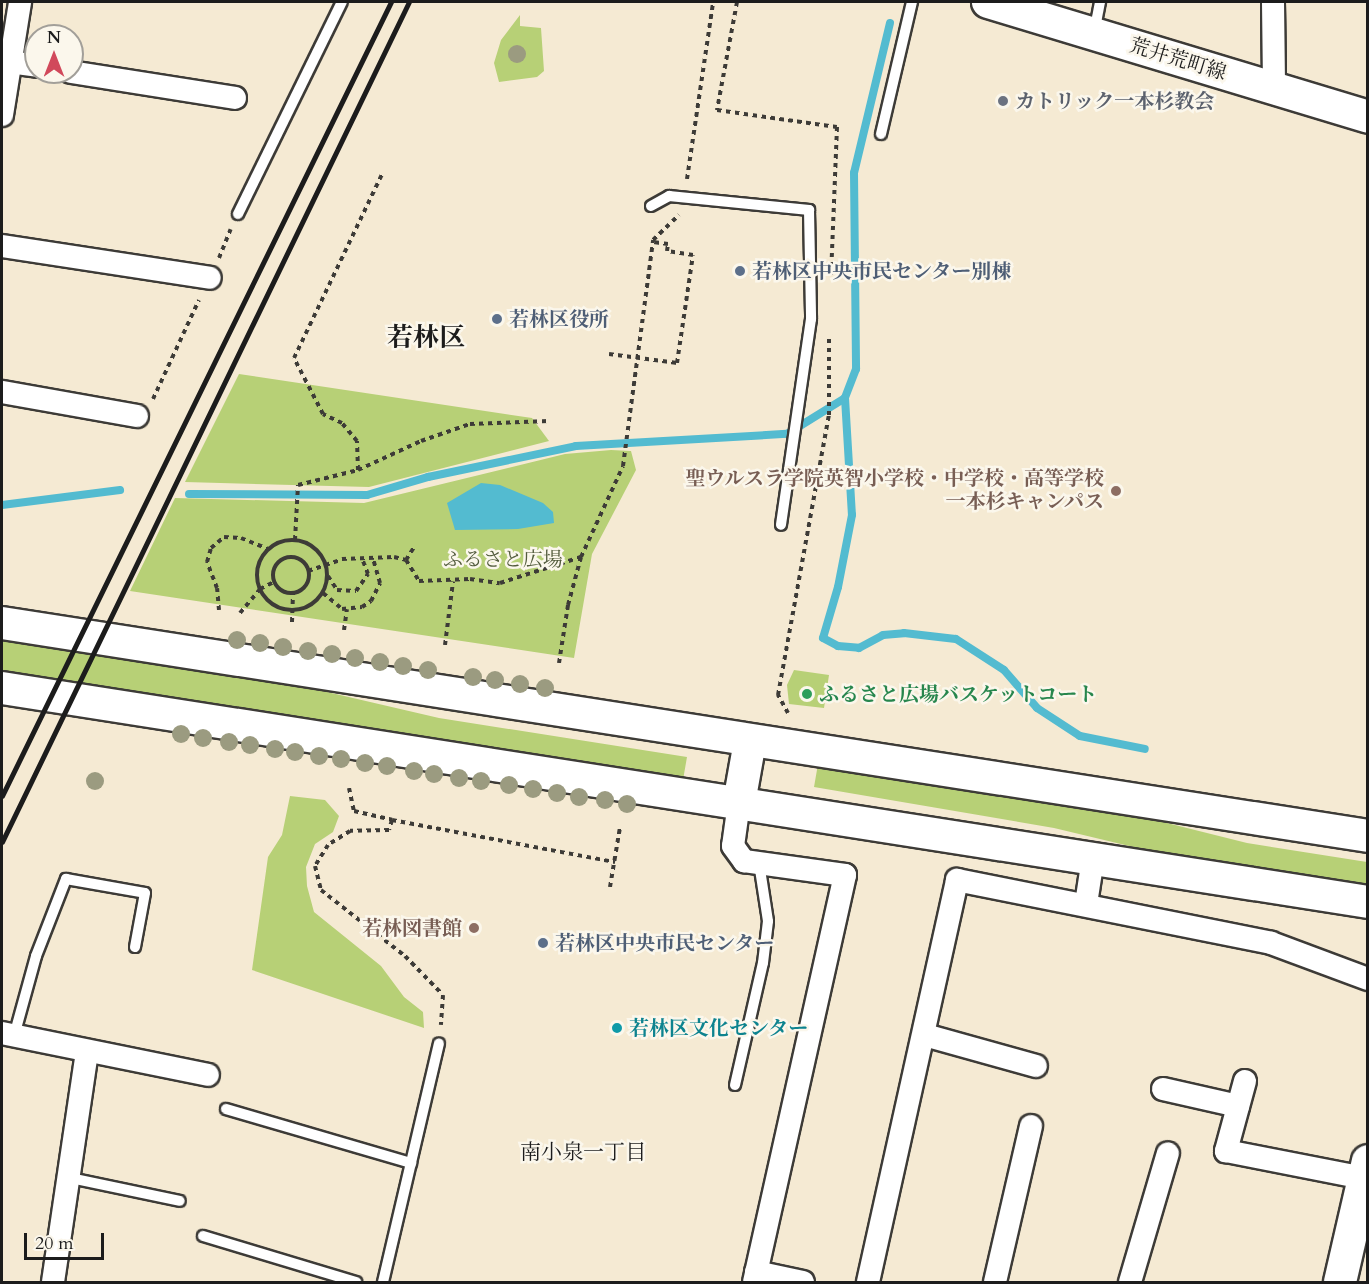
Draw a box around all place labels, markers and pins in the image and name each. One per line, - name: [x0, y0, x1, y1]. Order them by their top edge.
- place label: カトリック一本杉教会: [1015, 89, 1215, 113]
- marker: カトリック一本杉教会: [996, 94, 1010, 108]
- place label: 若林区中央市民センター別棟: [752, 259, 1012, 283]
- marker: 若林区中央市民センター別棟: [733, 264, 747, 278]
- place label: 若林区役所: [509, 307, 609, 331]
- marker: 若林区役所: [490, 312, 504, 326]
- place label: 聖ウルスラ学院英智小学校・中学校・高等学校 一本杉キャンパス: [684, 467, 1104, 514]
- marker: 聖ウルスラ学院英智小学校・中学校・高等学校 一本杉キャンパス: [1109, 484, 1123, 498]
- place label: ふるさと広場バスケットコート: [819, 682, 1099, 706]
- marker: ふるさと広場バスケットコート: [800, 687, 814, 701]
- place label: 若林図書館: [362, 916, 462, 940]
- marker: 若林図書館: [467, 921, 481, 935]
- place label: 若林区中央市民センター: [555, 931, 775, 955]
- marker: 若林区中央市民センター: [536, 936, 550, 950]
- place label: 若林区文化センター: [629, 1016, 809, 1040]
- marker: 若林区文化センター: [610, 1021, 624, 1035]

